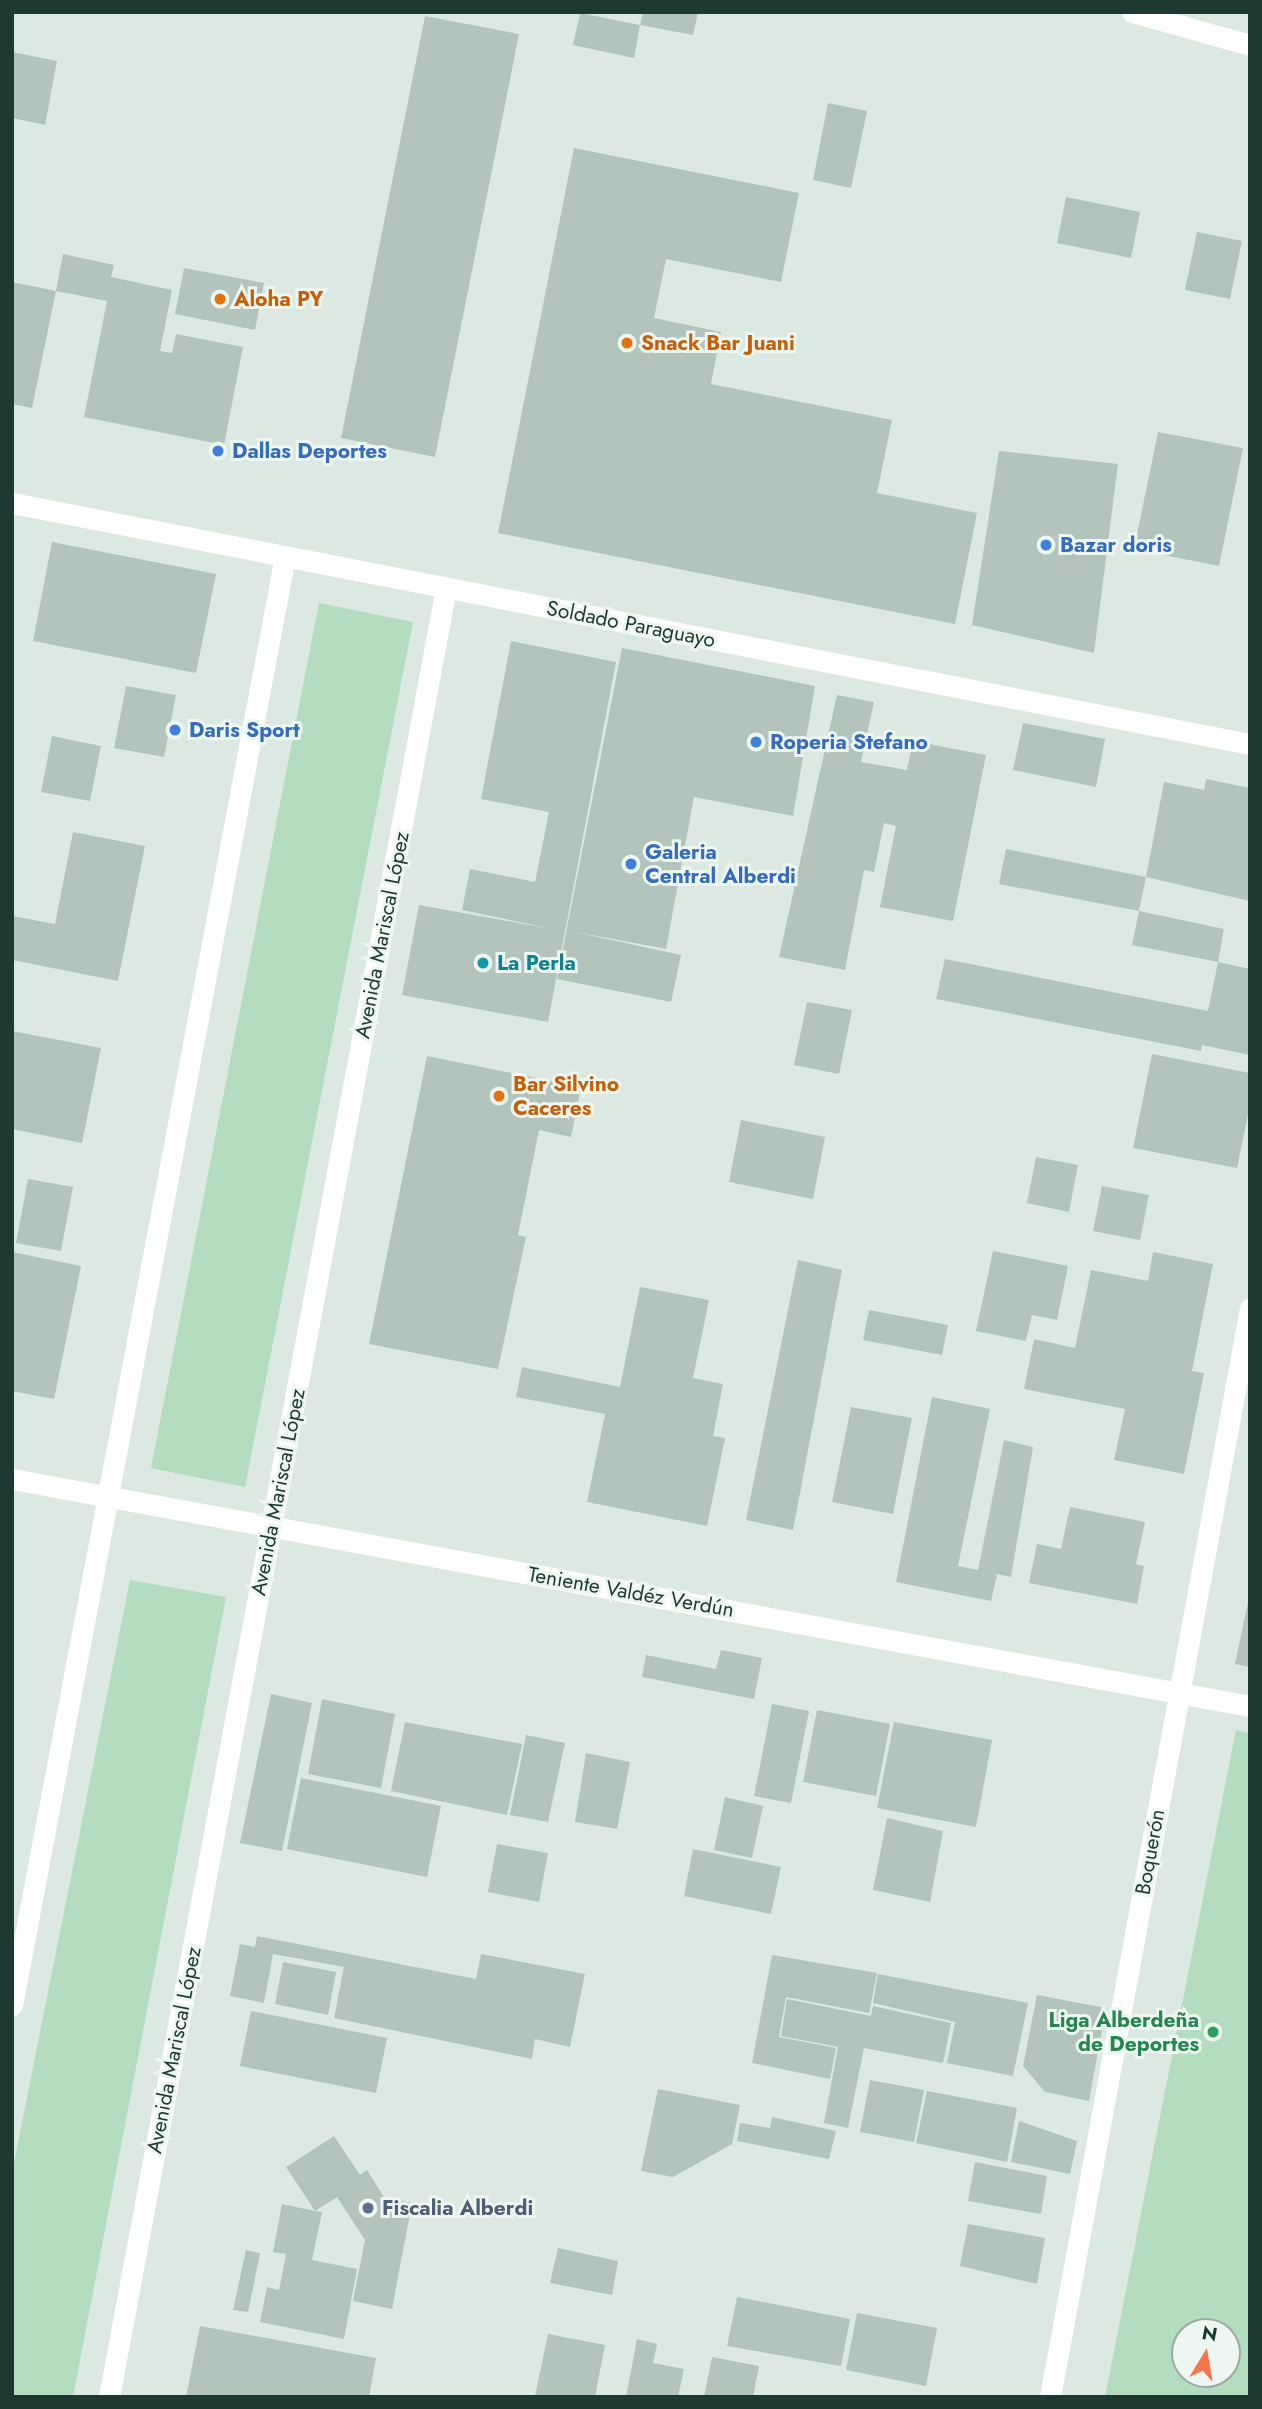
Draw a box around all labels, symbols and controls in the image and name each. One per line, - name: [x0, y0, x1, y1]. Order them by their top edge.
- place label: Aloha PY: [234, 286, 323, 312]
- marker: Aloha PY: [212, 291, 228, 307]
- place label: Snack Bar Juani: [641, 330, 795, 356]
- marker: Snack Bar Juani: [619, 335, 635, 351]
- place label: Dallas Deportes: [232, 438, 387, 464]
- marker: Dallas Deportes: [210, 443, 226, 459]
- place label: Bazar doris: [1060, 532, 1172, 558]
- marker: Bazar doris: [1038, 537, 1054, 553]
- street label: Soldado Paraguayo: [545, 595, 717, 653]
- place label: Daris Sport: [189, 717, 300, 743]
- marker: Daris Sport: [167, 722, 183, 738]
- place label: Roperia Stefano: [770, 729, 928, 755]
- marker: Roperia Stefano: [748, 734, 764, 750]
- street label: Avenida Mariscal López: [350, 830, 414, 1040]
- place label: Galeria Central Alberdi: [645, 839, 796, 889]
- marker: Galeria Central Alberdi: [623, 856, 639, 872]
- place label: La Perla: [497, 950, 576, 976]
- marker: La Perla: [475, 955, 491, 971]
- place label: Bar Silvino Caceres: [513, 1071, 619, 1121]
- marker: Bar Silvino Caceres: [491, 1088, 507, 1104]
- street label: Avenida Mariscal López: [246, 1387, 310, 1597]
- street label: Teniente Valdéz Verdún: [526, 1561, 736, 1623]
- street label: Boquerón: [1130, 1807, 1170, 1897]
- street label: Avenida Mariscal López: [142, 1945, 206, 2155]
- place label: Liga Alberdeña de Deportes: [1049, 2007, 1199, 2057]
- marker: Liga Alberdeña de Deportes: [1205, 2024, 1221, 2040]
- place label: Fiscalia Alberdi: [382, 2195, 533, 2221]
- marker: Fiscalia Alberdi: [360, 2200, 376, 2216]
- north arrow: [1171, 2318, 1241, 2388]
- text: N: [1200, 2319, 1220, 2349]

